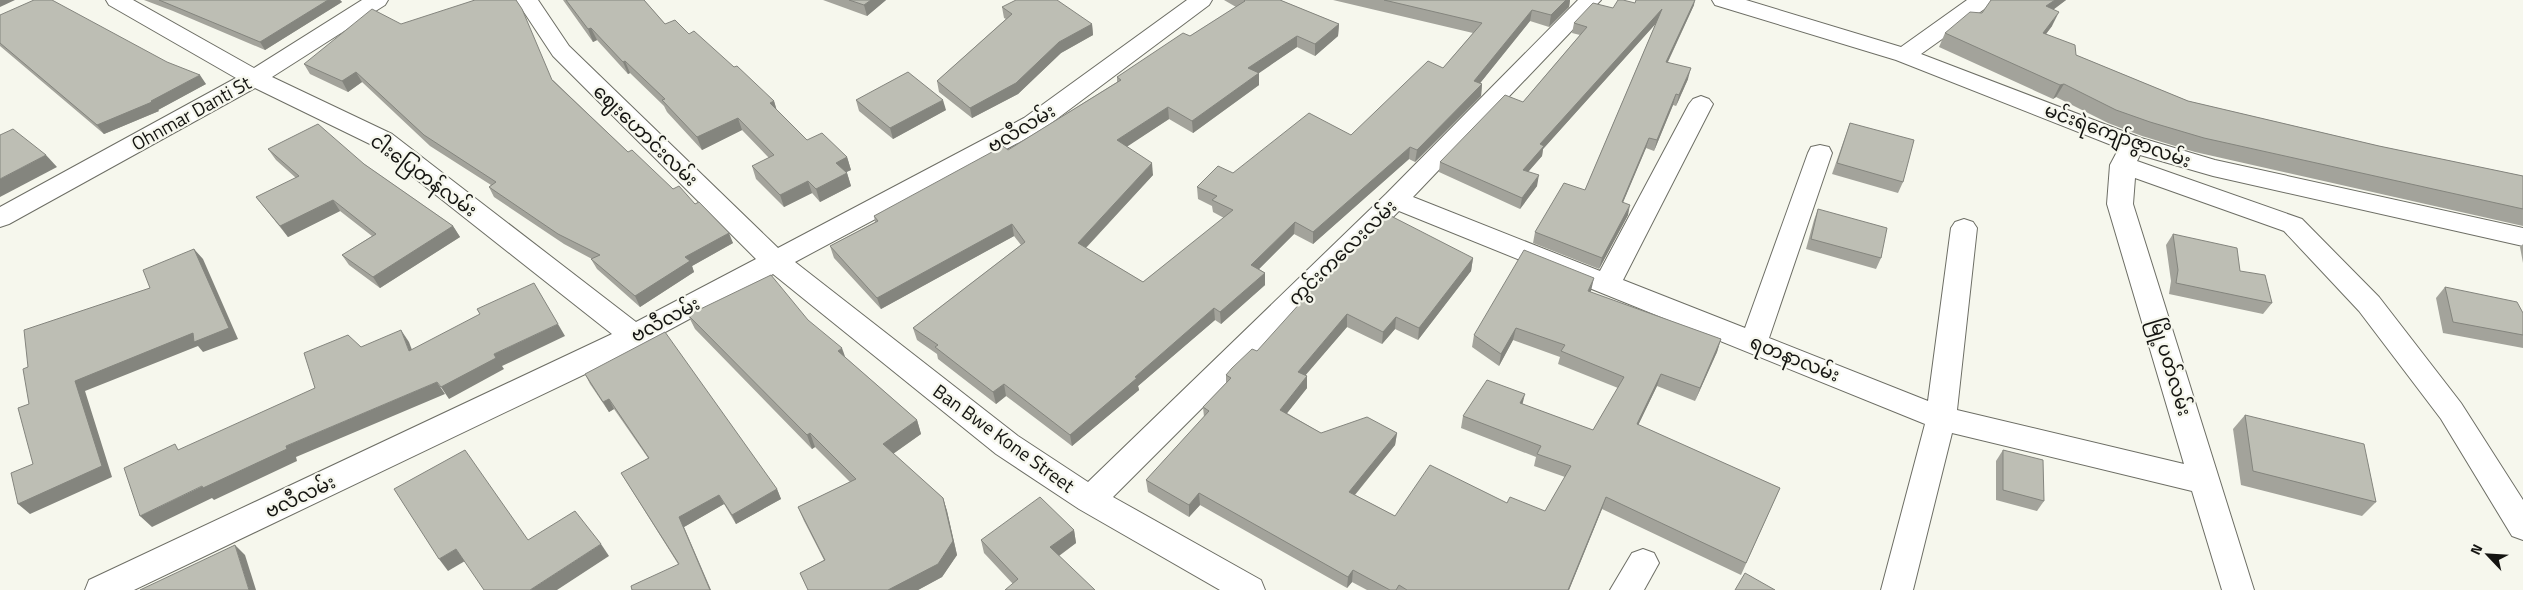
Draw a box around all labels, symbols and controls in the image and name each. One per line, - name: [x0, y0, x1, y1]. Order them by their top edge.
- street label: Ohnmar Danti St: [126, 68, 256, 157]
- street label: ဈေးဟောင်းလမ်း: [586, 77, 705, 194]
- street label: မင်းရဲကျော်ဇွာလမ်း: [2040, 95, 2195, 176]
- street label: ဗလီလမ်း: [981, 96, 1060, 159]
- street label: ငါးပြေတန်လမ်း: [364, 126, 484, 225]
- street label: ကွင်းကလေးလမ်း: [1280, 192, 1404, 313]
- street label: ဗလီလမ်း: [625, 288, 705, 349]
- street label: မြို့ပတ်လမ်း: [2141, 314, 2200, 420]
- street label: ရတနာလမ်း: [1745, 326, 1845, 391]
- street label: Ban Bwe Kone Street: [927, 376, 1081, 499]
- street label: ဗလီလမ်း: [260, 467, 340, 525]
- north arrow: [2463, 530, 2513, 580]
- text: N: [2464, 540, 2487, 558]

